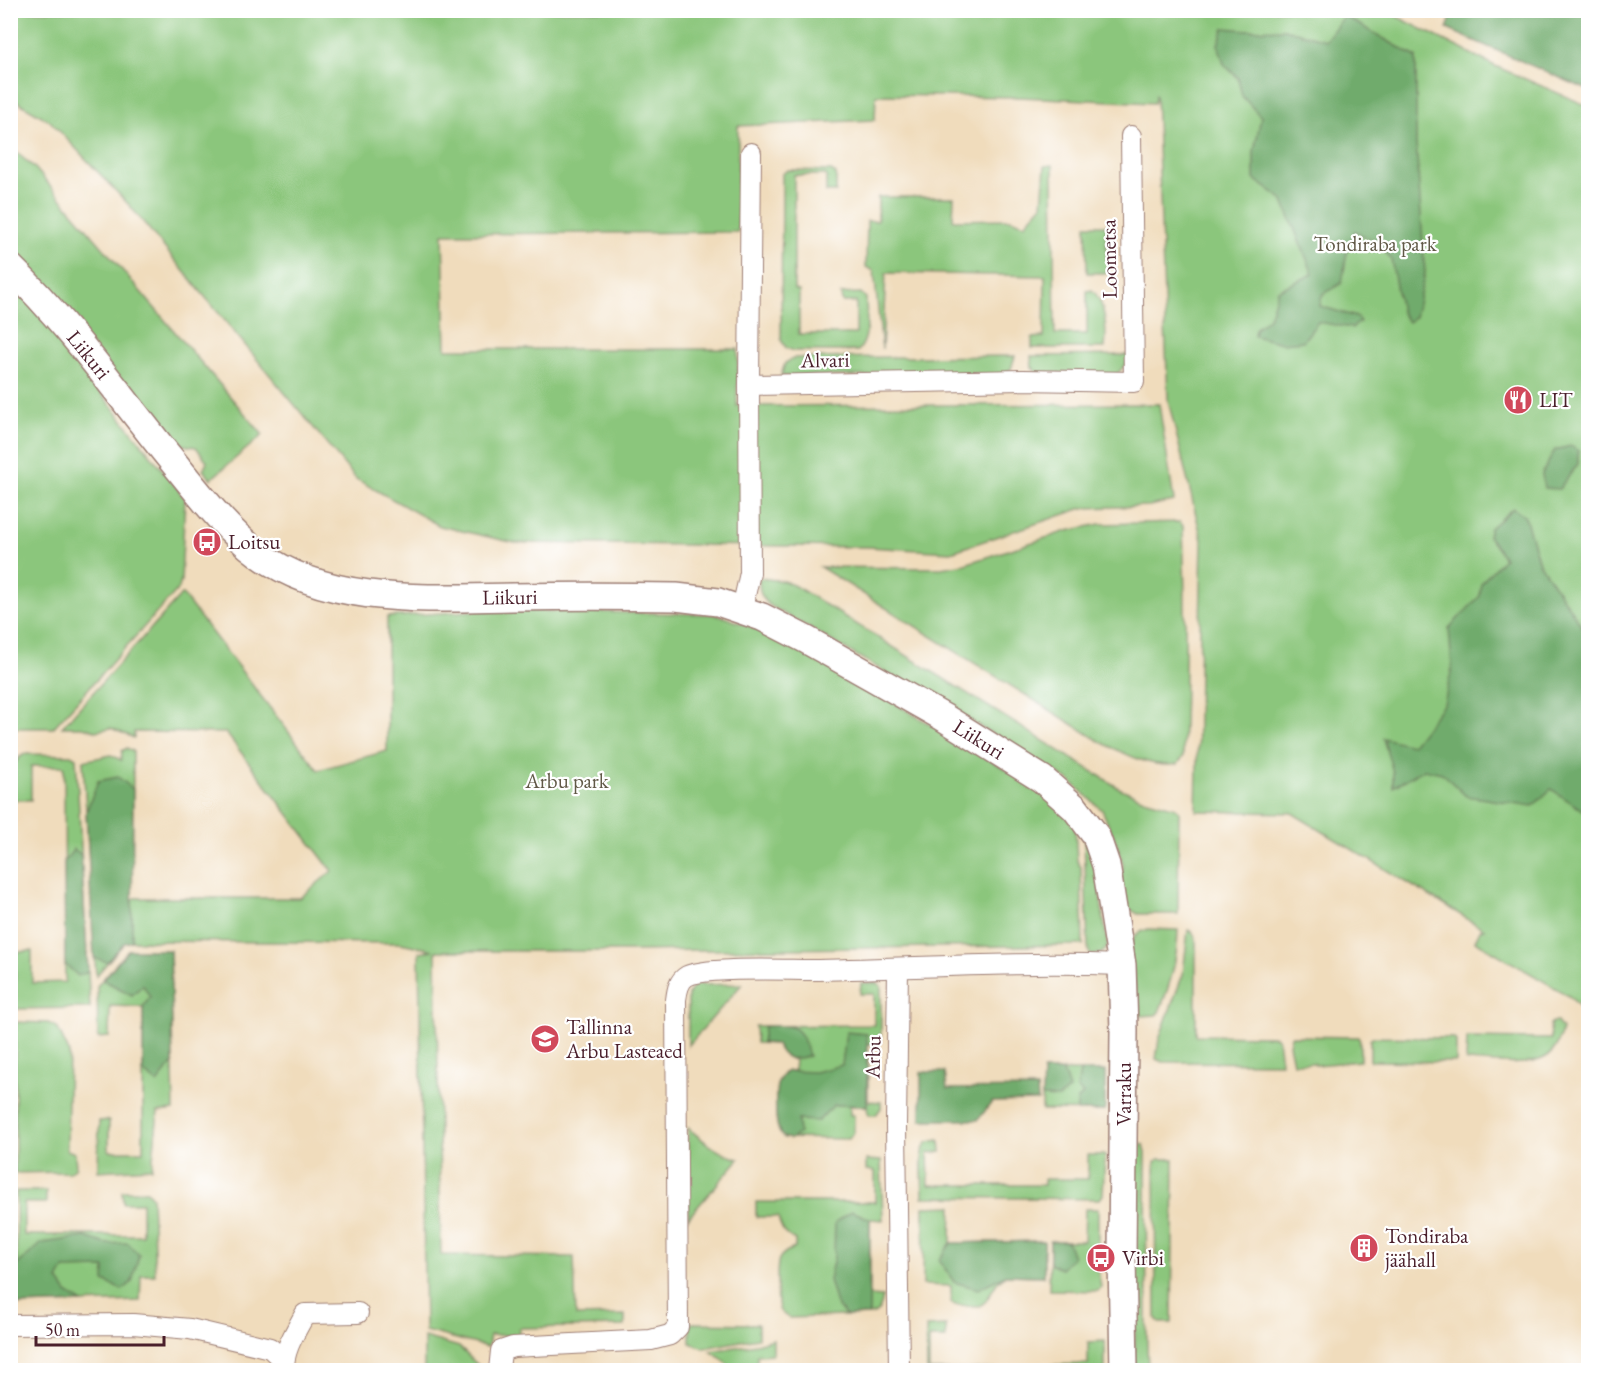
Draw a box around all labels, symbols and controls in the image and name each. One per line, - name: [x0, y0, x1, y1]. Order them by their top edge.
- street label: Loometsa: [1094, 218, 1123, 299]
- park label: Tondiraba park: [1313, 230, 1438, 257]
- street label: Liikuri: [61, 324, 117, 385]
- street label: Alvari: [799, 346, 850, 373]
- restaurant icon: LIT: [1502, 384, 1534, 416]
- place label: LIT: [1539, 386, 1573, 413]
- bus stop icon: Loitsu: [191, 526, 223, 558]
- place label: Loitsu: [228, 528, 280, 555]
- street label: Liikuri: [482, 583, 538, 611]
- street label: Liikuri: [948, 713, 1010, 765]
- park label: Arbu park: [524, 767, 610, 794]
- place label: Tallinna Arbu Lasteaed: [565, 1013, 683, 1064]
- school or university icon: Tallinna Arbu Lasteaed: [529, 1023, 561, 1055]
- street label: Arbu: [859, 1035, 886, 1080]
- street label: Varraku: [1110, 1062, 1137, 1126]
- place label: Tondiraba jäähall: [1384, 1222, 1469, 1273]
- building icon: Tondiraba jäähall: [1348, 1232, 1380, 1264]
- bus stop icon: Virbi: [1085, 1242, 1117, 1274]
- place label: Virbi: [1122, 1244, 1164, 1271]
- scale bar: [36, 1309, 164, 1347]
- text: 50 m: [45, 1318, 80, 1341]

